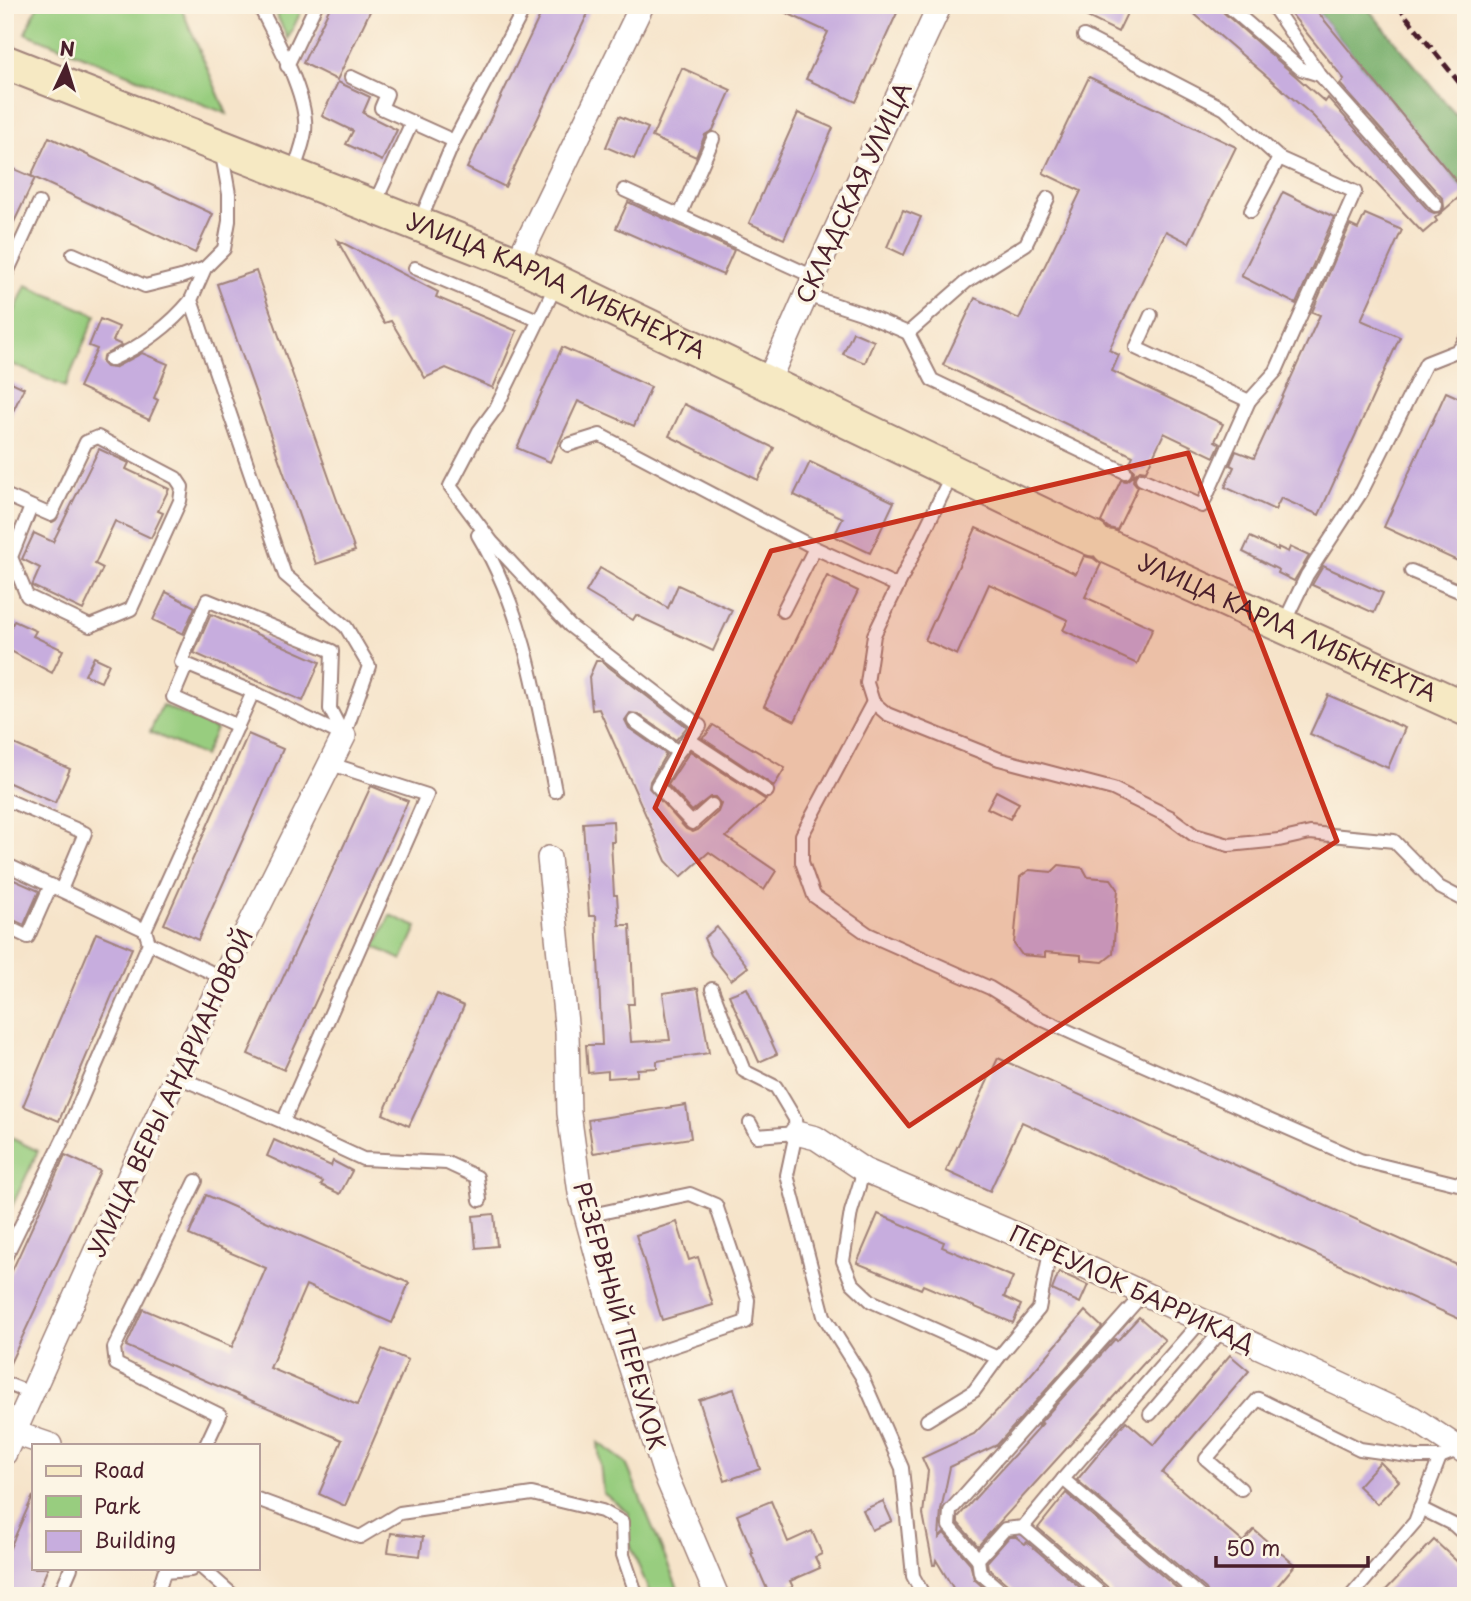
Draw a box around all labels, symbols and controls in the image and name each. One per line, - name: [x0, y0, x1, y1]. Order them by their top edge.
- north arrow: [32, 32, 102, 102]
- text: N: [59, 34, 76, 63]
- street label: СКЛАДСКАЯ УЛИЦА: [786, 76, 919, 309]
- street label: УЛИЦА КАРЛА ЛИБКНЕХТА: [402, 203, 712, 367]
- street label: УЛИЦА КАРЛА ЛИБКНЕХТА: [1133, 544, 1443, 710]
- street label: УЛИЦА ВЕРЫ АНДРИАНОВОЙ: [78, 923, 261, 1262]
- street label: РЕЗЕРВНЫЙ ПЕРЕУЛОК: [565, 1178, 675, 1454]
- street label: ПЕРЕУЛОК БАРРИКАД: [1004, 1215, 1261, 1360]
- legend: [32, 1444, 259, 1570]
- text: Road: [94, 1453, 145, 1485]
- text: Park: [94, 1489, 141, 1521]
- text: Building: [94, 1523, 176, 1555]
- scale bar: [1216, 1524, 1368, 1568]
- text: 50 m: [1226, 1531, 1280, 1563]

